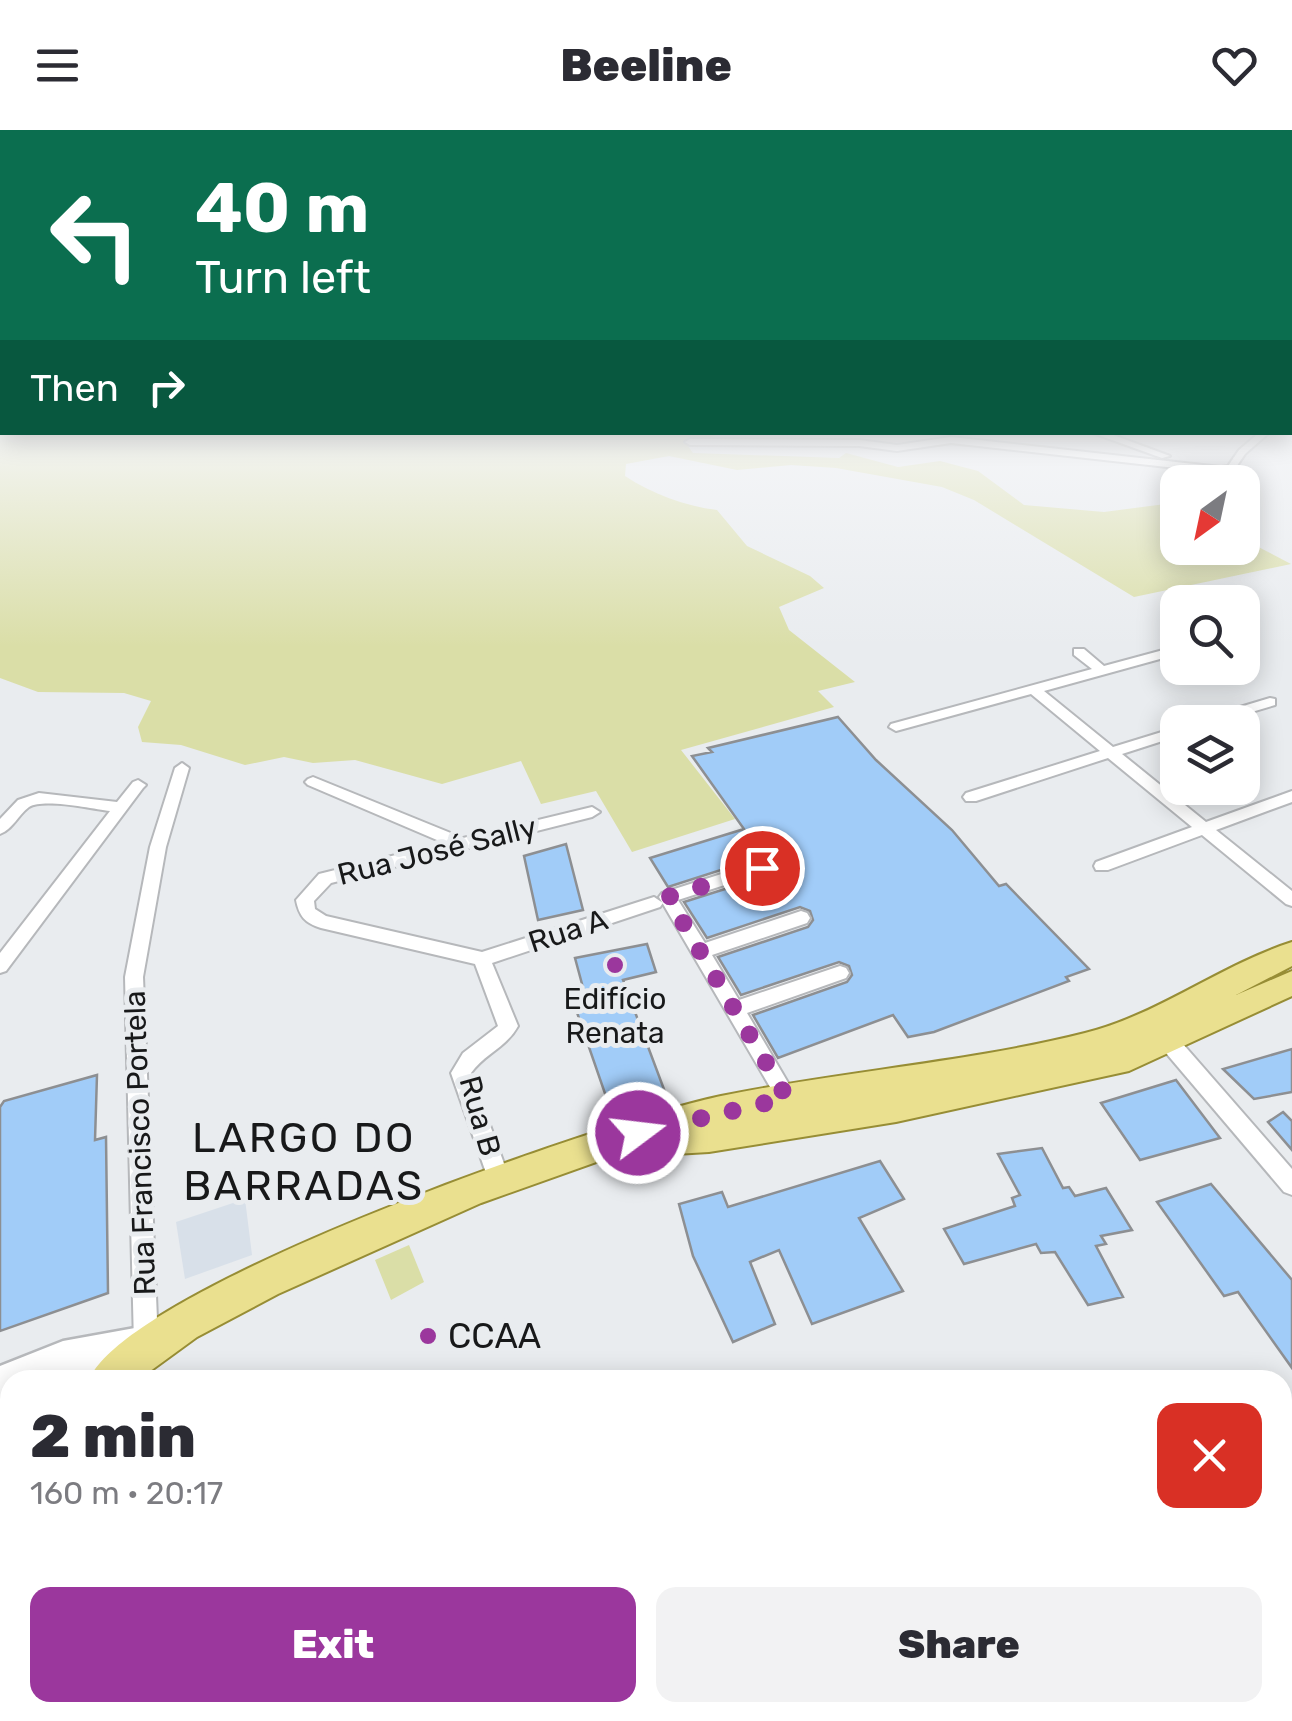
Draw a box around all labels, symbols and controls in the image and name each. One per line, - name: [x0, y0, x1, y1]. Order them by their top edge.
- icon: menu: [30, 38, 85, 93]
- icon: heart: [1207, 38, 1262, 93]
- text: Beeline: [560, 39, 732, 92]
- text: 40 m: [195, 167, 369, 250]
- icon: left: [30, 170, 160, 300]
- text: Turn left: [195, 251, 371, 304]
- icon: right: [139, 360, 194, 415]
- text: Then: [30, 365, 119, 411]
- north arrow: [1160, 465, 1260, 565]
- map controls: [1160, 465, 1260, 805]
- button: search: [1160, 585, 1260, 685]
- button: layers: [1160, 705, 1260, 805]
- street label: Rua José Sally: [334, 809, 540, 893]
- pin: [720, 826, 805, 911]
- icon: arrive: [735, 841, 790, 896]
- street label: Rua A: [524, 901, 612, 961]
- marker: Edifício Renata: [604, 954, 626, 976]
- place label: Edifício Renata: [563, 981, 667, 1051]
- street label: Rua Francisco Portela: [117, 990, 163, 1296]
- street label: Rua B: [451, 1072, 509, 1160]
- position arrow: [586, 1081, 690, 1185]
- district label: LARGO DO BARRADAS: [183, 1113, 425, 1211]
- place label: CCAA: [448, 1315, 541, 1357]
- marker: CCAA: [417, 1325, 439, 1347]
- text: 2 min: [30, 1401, 196, 1472]
- button: close: [1157, 1403, 1262, 1508]
- text: 160 m · 20:17: [30, 1474, 223, 1512]
- button: Exit: [30, 1587, 636, 1702]
- button: Share: [656, 1587, 1262, 1702]

